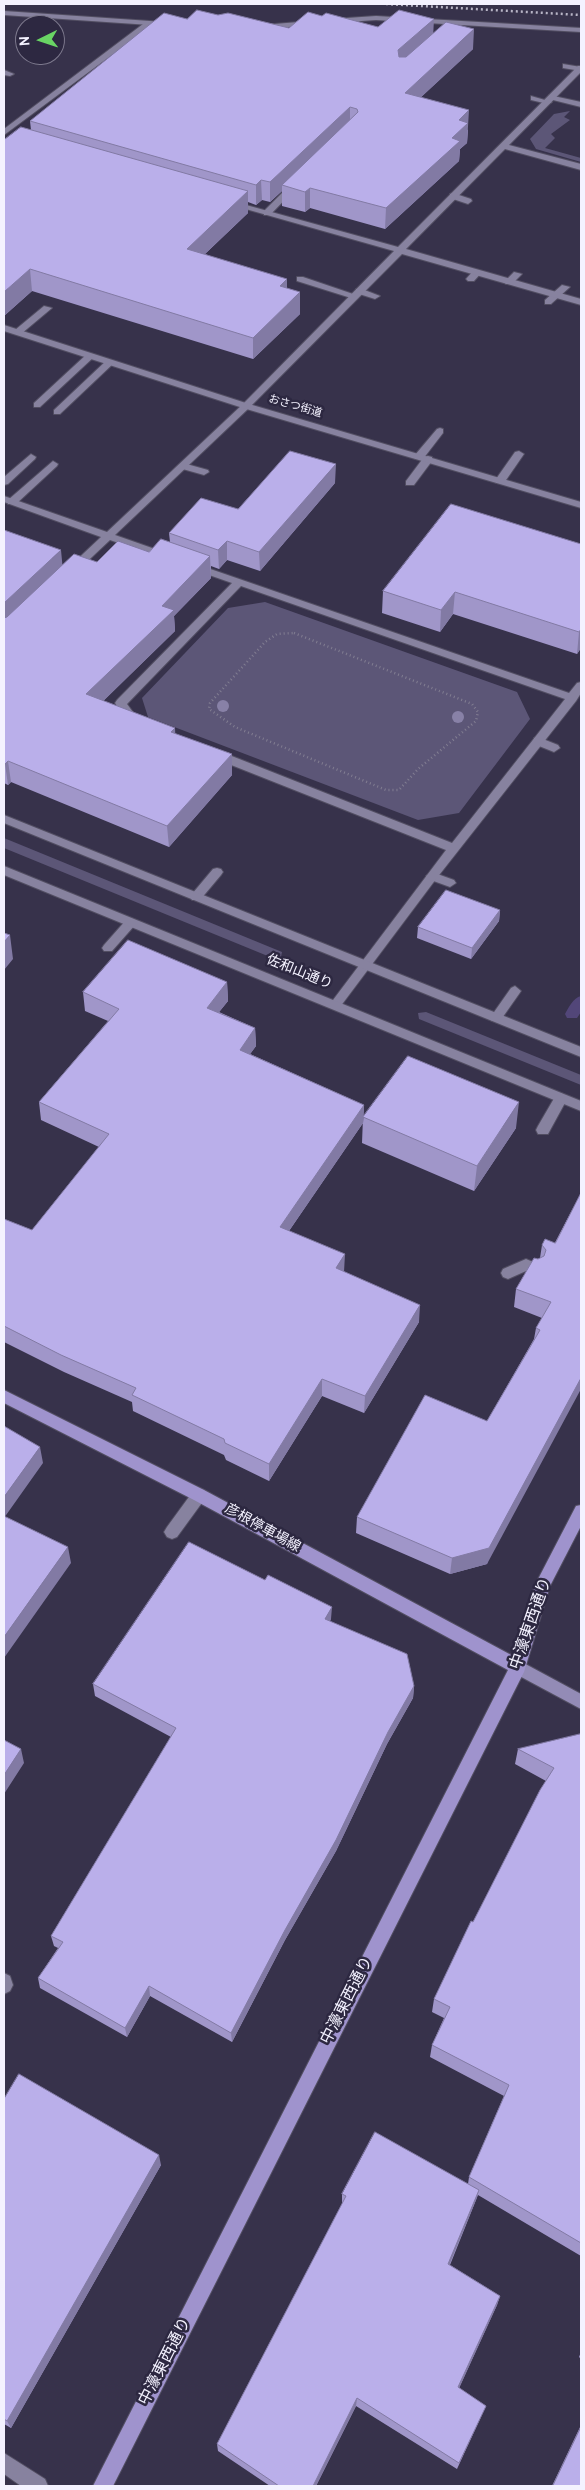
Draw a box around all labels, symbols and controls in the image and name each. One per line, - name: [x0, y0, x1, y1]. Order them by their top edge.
- north arrow: [15, 15, 65, 65]
- text: N: [17, 35, 34, 47]
- street label: おさつ街道: [267, 393, 323, 421]
- street label: 佐和山通り: [263, 952, 335, 994]
- street label: 彦根停車場線: [221, 1501, 303, 1557]
- street label: 中濠東西通り: [507, 1575, 557, 1673]
- street label: 中濠東西通り: [318, 1954, 378, 2048]
- street label: 中濠東西通り: [136, 2315, 196, 2409]

